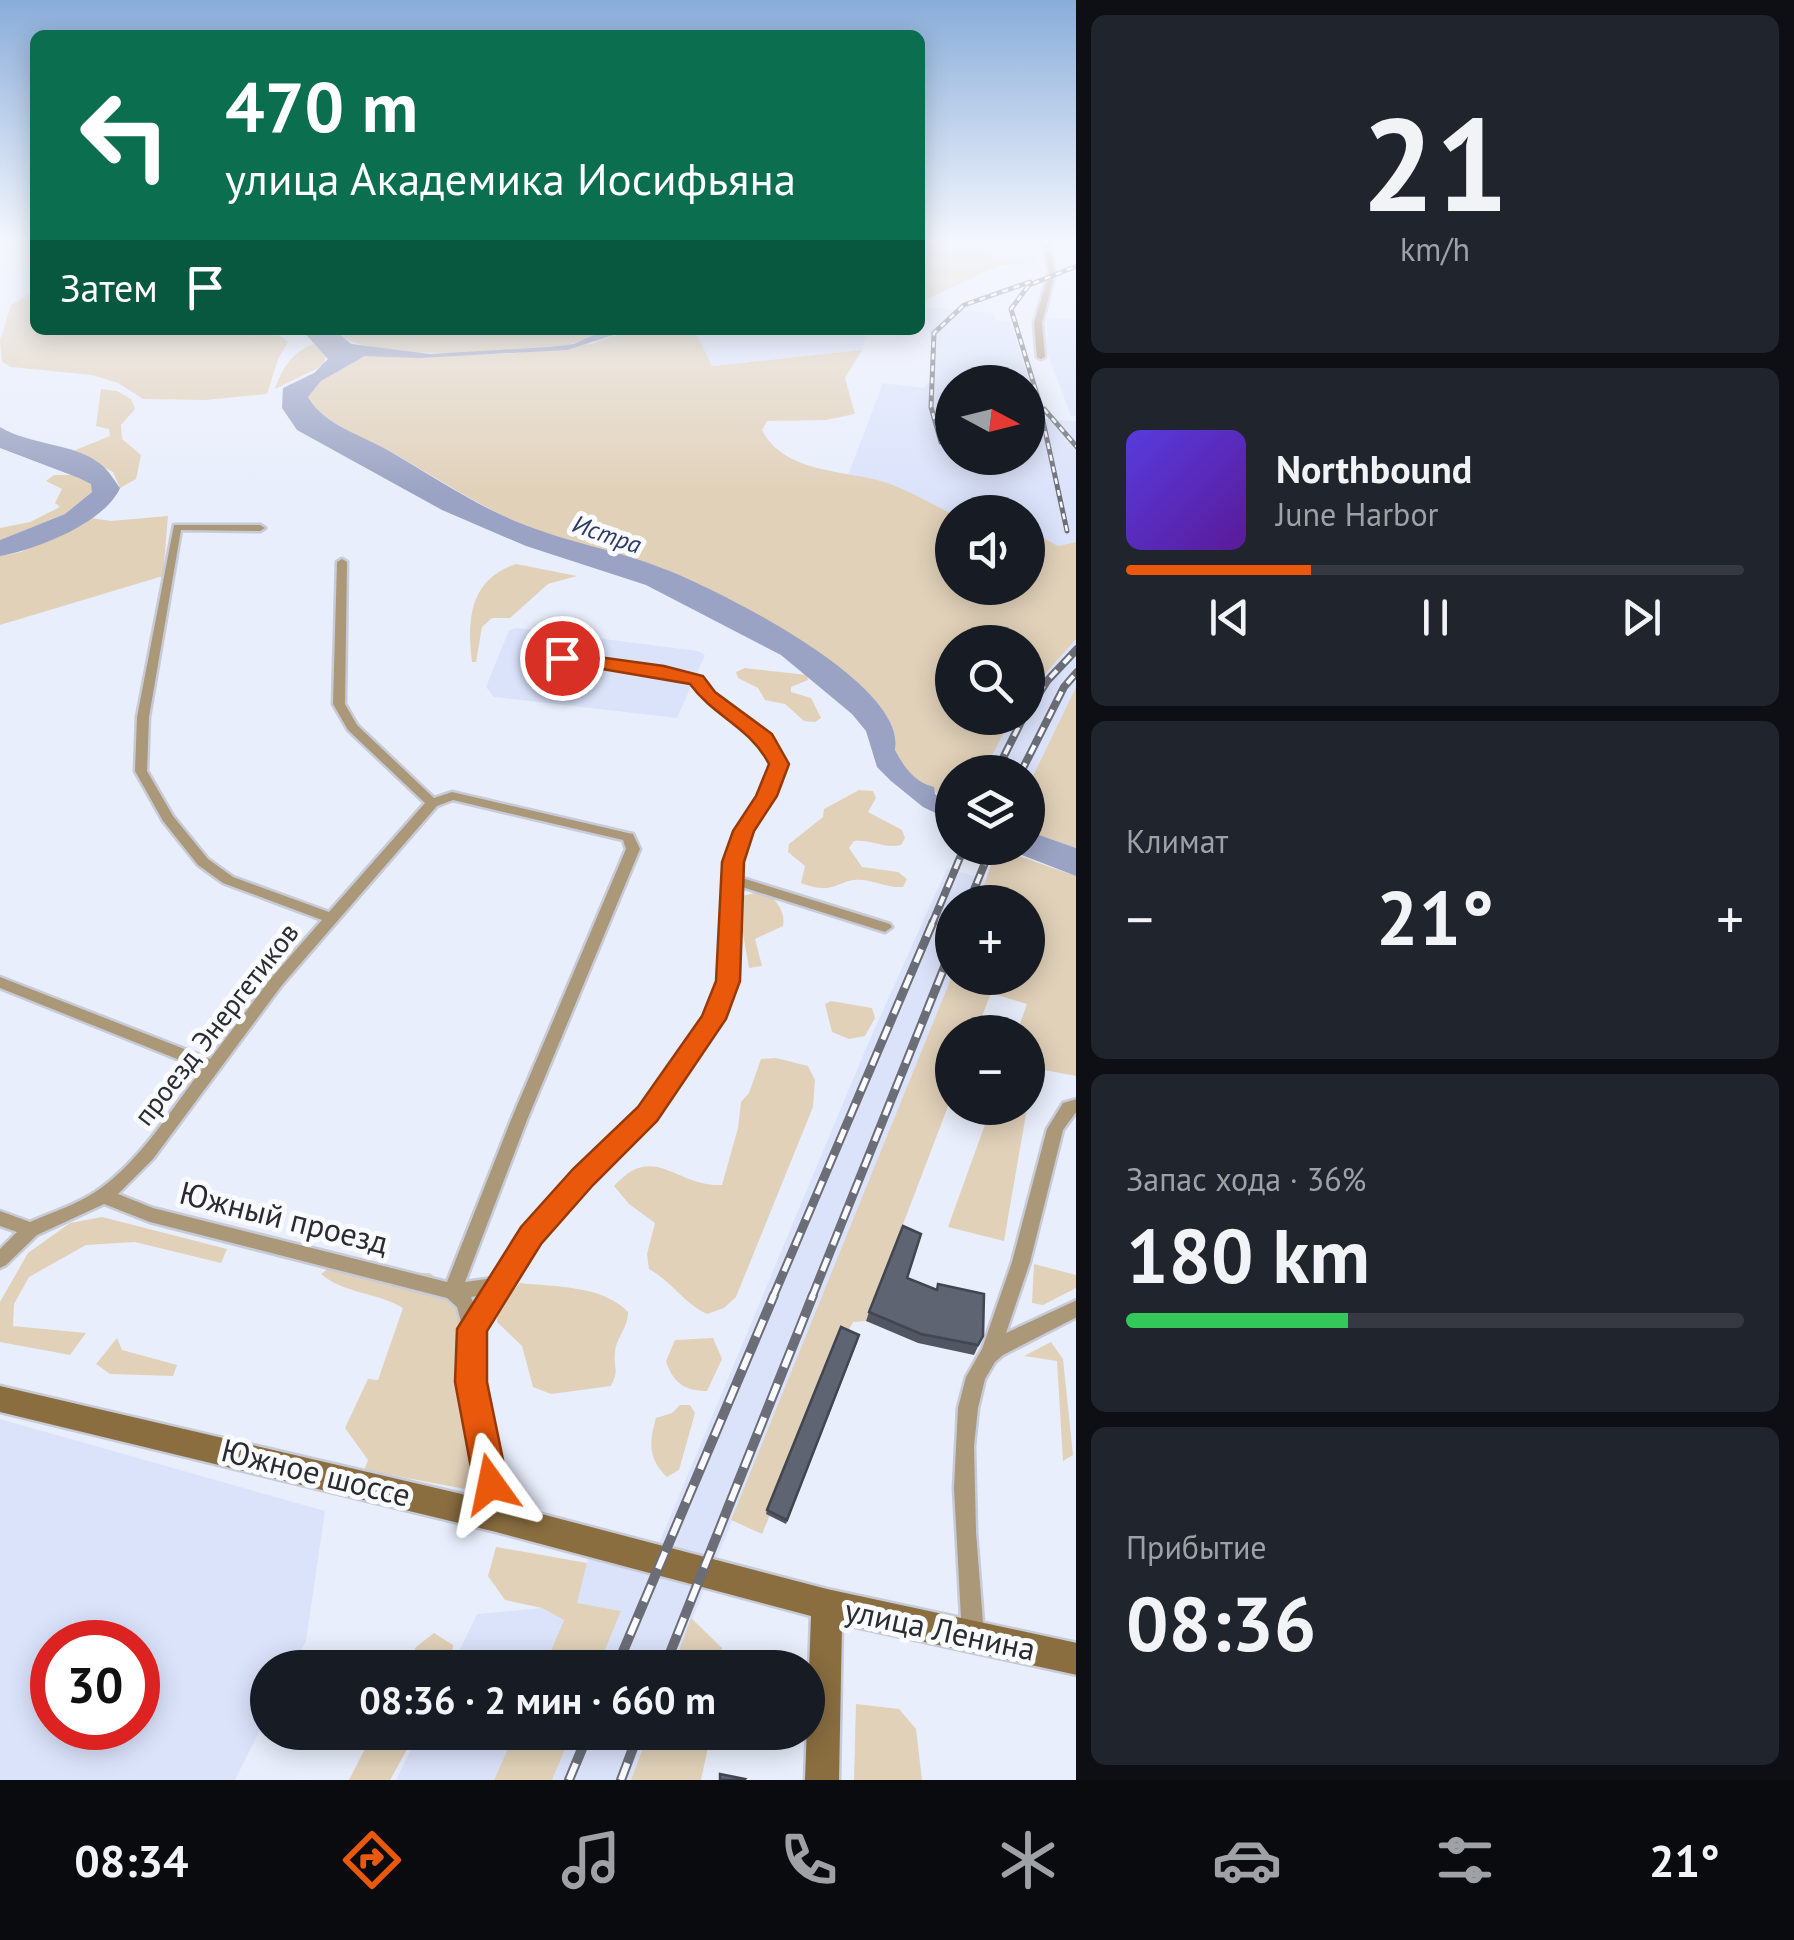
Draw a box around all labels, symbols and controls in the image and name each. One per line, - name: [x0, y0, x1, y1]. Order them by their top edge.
- text: 470 m: [225, 61, 418, 151]
- icon: left: [60, 70, 190, 200]
- text: 21: [1361, 79, 1509, 247]
- text: улица Академика Иосифьяна: [225, 149, 796, 207]
- text: km/h: [1400, 228, 1470, 270]
- icon: arrive: [178, 260, 233, 315]
- text: Затем: [60, 263, 158, 312]
- north arrow: [935, 365, 1045, 475]
- map controls: [935, 365, 1045, 1125]
- text: Northbound: [1276, 444, 1472, 493]
- text: June Harbor: [1276, 493, 1438, 535]
- button: sound: [935, 495, 1045, 605]
- water label: Истра: [568, 507, 646, 561]
- icon: previous: [1202, 590, 1257, 645]
- icon: pause: [1408, 590, 1463, 645]
- icon: next: [1614, 590, 1669, 645]
- pin: [520, 616, 605, 701]
- button: search: [935, 625, 1045, 735]
- icon: arrive: [535, 631, 590, 686]
- button: layers: [935, 755, 1045, 865]
- text: Климат: [1126, 820, 1228, 862]
- text: 21°: [1376, 869, 1494, 966]
- text: −: [1126, 883, 1154, 954]
- text: +: [1716, 883, 1744, 954]
- button: +: [935, 885, 1045, 995]
- street label: проезд Энергетиков: [125, 915, 306, 1133]
- button: −: [935, 1015, 1045, 1125]
- text: Запас хода · 36%: [1126, 1158, 1366, 1200]
- street label: Южный проезд: [176, 1171, 393, 1263]
- text: 180 km: [1126, 1207, 1370, 1304]
- street label: Южное шоссе: [217, 1428, 415, 1516]
- position arrow: [439, 1432, 543, 1536]
- text: Прибытие: [1126, 1526, 1267, 1568]
- text: 08:36: [1126, 1575, 1316, 1672]
- street label: улица Ленина: [841, 1588, 1039, 1670]
- speed limit sign: 30: [30, 1620, 160, 1750]
- text: 08:36 · 2 мин · 660 m: [359, 1675, 716, 1724]
- icon: directions: [337, 1825, 407, 1895]
- icon: music: [556, 1825, 626, 1895]
- icon: phone: [774, 1825, 844, 1895]
- icon: climate: [993, 1825, 1063, 1895]
- icon: car: [1212, 1825, 1282, 1895]
- icon: filters: [1430, 1825, 1500, 1895]
- text: 08:34: [74, 1831, 188, 1889]
- text: 21°: [1649, 1831, 1720, 1889]

